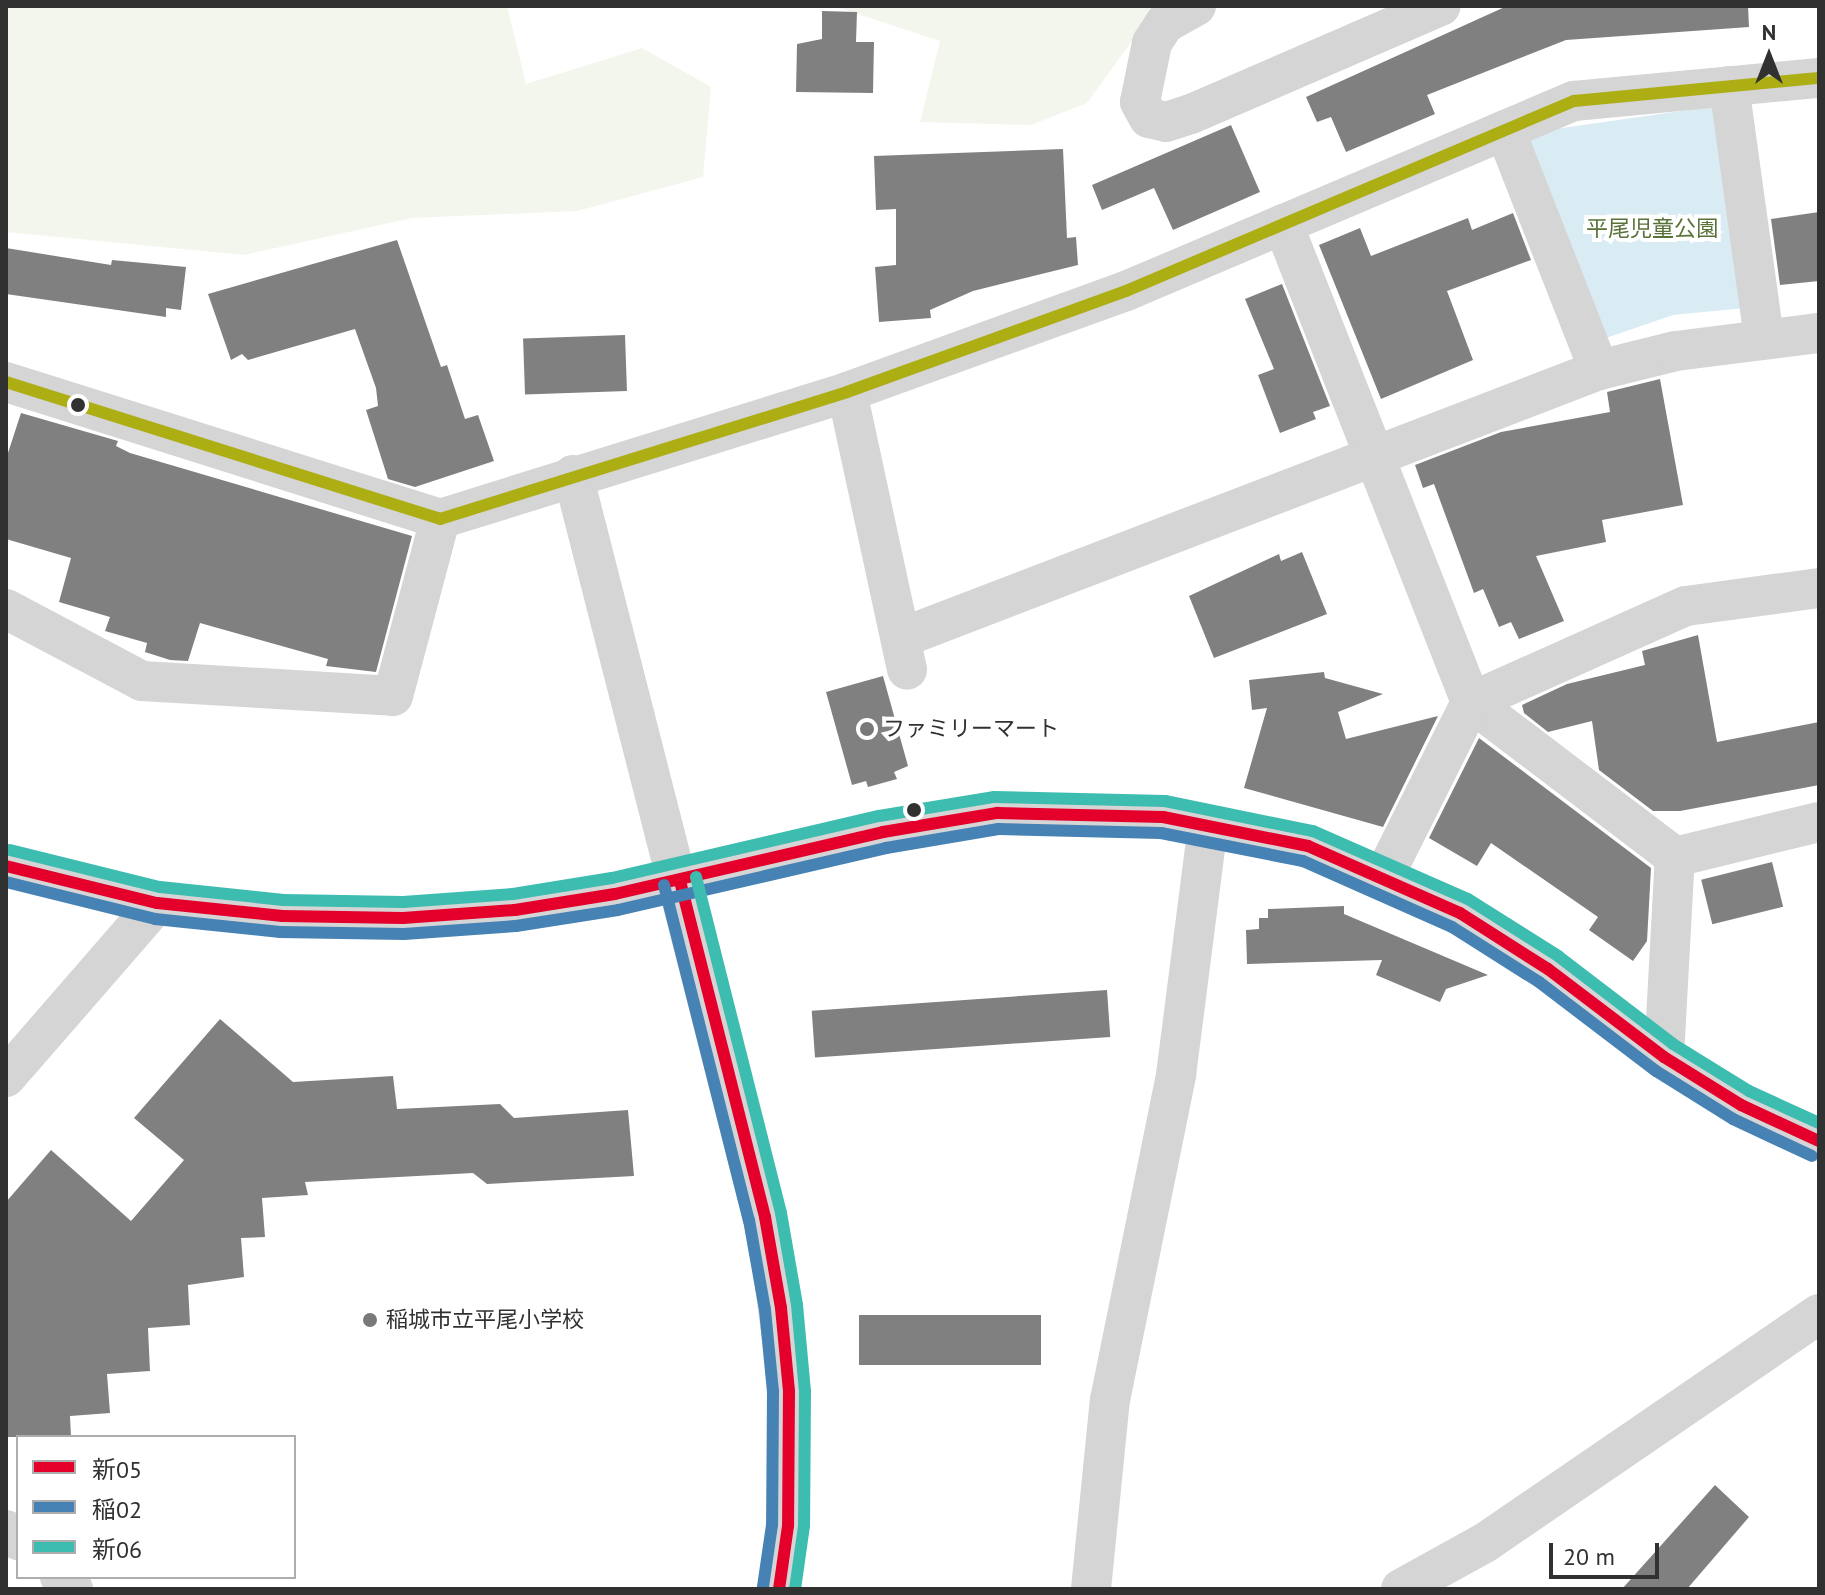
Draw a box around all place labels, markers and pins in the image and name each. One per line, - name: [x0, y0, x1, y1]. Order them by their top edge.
- unlabelled marker: [70, 397, 86, 413]
- place label: ファミリーマート: [883, 716, 1059, 742]
- marker: ファミリーマート: [858, 720, 876, 738]
- unlabelled marker: [906, 802, 922, 818]
- place label: 稲城市立平尾小学校: [386, 1307, 584, 1333]
- marker: 稲城市立平尾小学校: [361, 1311, 379, 1329]

